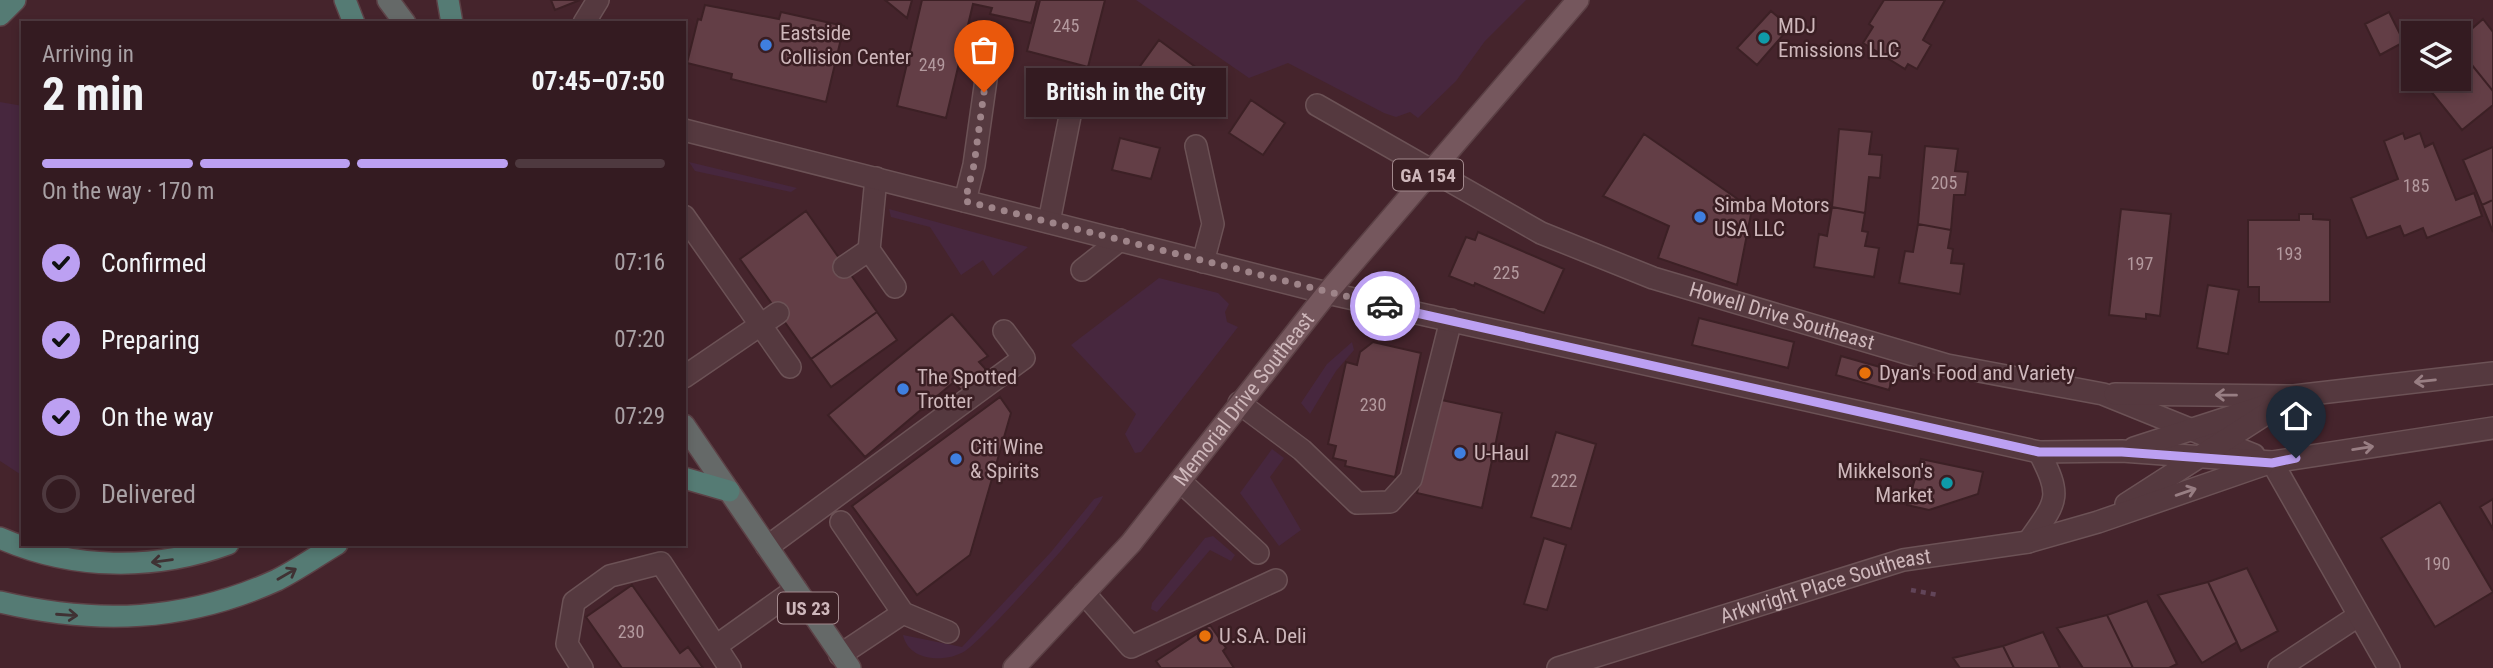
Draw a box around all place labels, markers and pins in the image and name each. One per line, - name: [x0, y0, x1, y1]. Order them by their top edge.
- place label: MDJ Emissions LLC: [1778, 14, 1899, 62]
- pin: [954, 20, 1014, 92]
- place label: Eastside Collision Center: [780, 21, 911, 69]
- marker: MDJ Emissions LLC: [1756, 30, 1772, 46]
- marker: Eastside Collision Center: [758, 37, 774, 53]
- callout: British in the City: [1026, 68, 1226, 116]
- place label: Simba Motors USA LLC: [1714, 193, 1830, 241]
- marker: Simba Motors USA LLC: [1692, 209, 1708, 225]
- place label: Dyan's Food and Variety: [1879, 361, 2075, 385]
- place label: The Spotted Trotter: [917, 365, 1017, 413]
- marker: Dyan's Food and Variety: [1857, 365, 1873, 381]
- marker: The Spotted Trotter: [895, 381, 911, 397]
- pin: [2266, 386, 2326, 458]
- place label: Citi Wine & Spirits: [970, 435, 1044, 483]
- place label: U-Haul: [1474, 441, 1529, 465]
- marker: U-Haul: [1452, 445, 1468, 461]
- marker: Citi Wine & Spirits: [948, 451, 964, 467]
- place label: Mikkelson's Market: [1837, 459, 1933, 507]
- marker: Mikkelson's Market: [1939, 475, 1955, 491]
- place label: U.S.A. Deli: [1219, 624, 1307, 648]
- marker: U.S.A. Deli: [1197, 628, 1213, 644]

